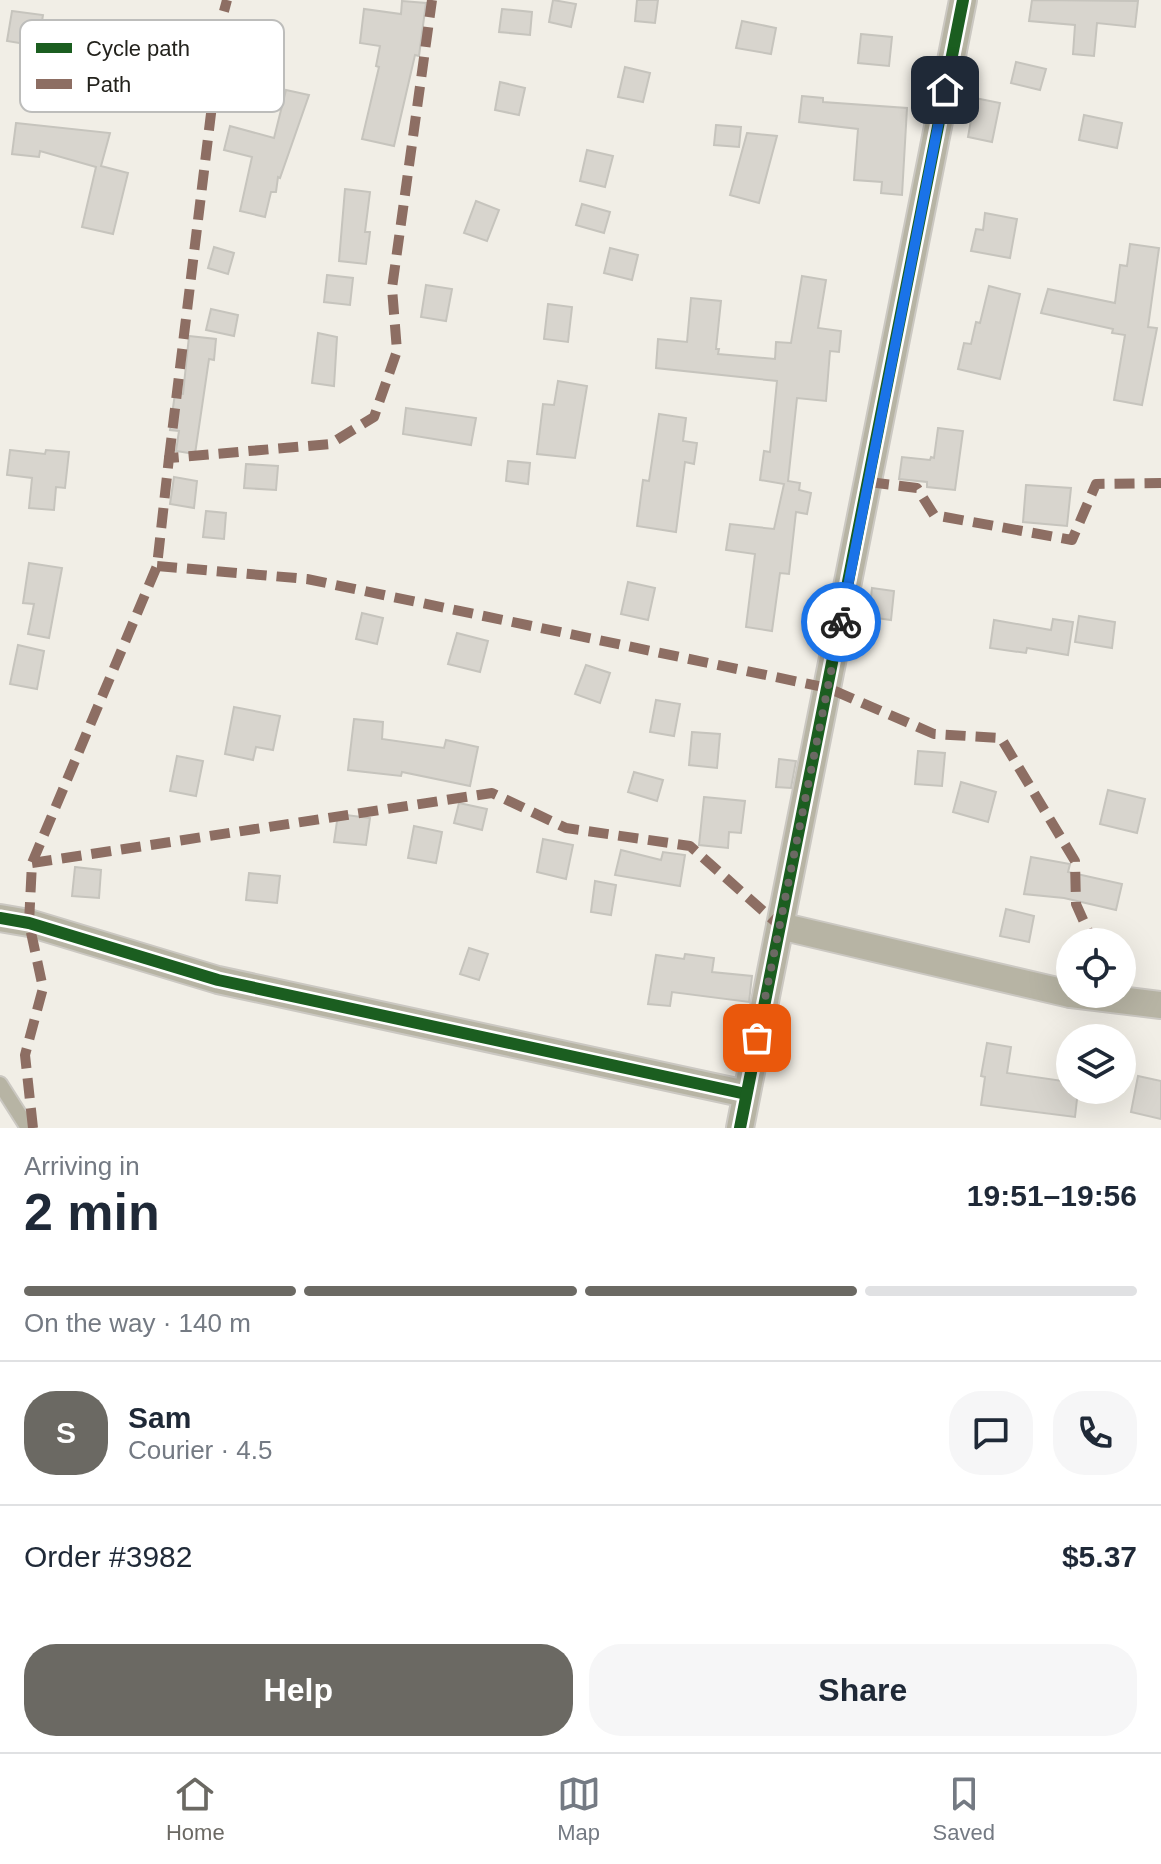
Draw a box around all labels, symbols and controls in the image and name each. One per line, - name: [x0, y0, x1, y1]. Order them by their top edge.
- legend: [20, 20, 284, 112]
- text: Cycle path: [86, 36, 190, 61]
- pin: [911, 56, 979, 124]
- icon: home: [923, 68, 967, 112]
- text: Path: [86, 72, 131, 97]
- courier: [801, 582, 881, 662]
- icon: bike: [819, 600, 863, 644]
- map controls: [1056, 928, 1136, 1104]
- button: locate: [1056, 928, 1136, 1008]
- pin: [723, 1004, 791, 1072]
- icon: bag: [735, 1016, 779, 1060]
- button: layers: [1056, 1024, 1136, 1104]
- text: Arriving in: [24, 1151, 140, 1181]
- text: 19:51–19:56: [967, 1179, 1137, 1212]
- text: 2 min: [24, 1183, 160, 1241]
- text: On the way · 140 m: [24, 1308, 251, 1338]
- button: chat: [949, 1391, 1033, 1475]
- button: phone: [1053, 1391, 1137, 1475]
- text: Sam: [128, 1401, 191, 1434]
- text: S: [56, 1416, 76, 1449]
- text: Courier · 4.5: [128, 1435, 273, 1465]
- text: Order #3982: [24, 1540, 192, 1573]
- text: $5.37: [1062, 1540, 1137, 1573]
- button: Help: [24, 1644, 573, 1736]
- button: Share: [589, 1644, 1137, 1736]
- tab: Home: [166, 1772, 225, 1846]
- tab: Map: [557, 1772, 601, 1846]
- tab: Saved: [933, 1772, 995, 1846]

